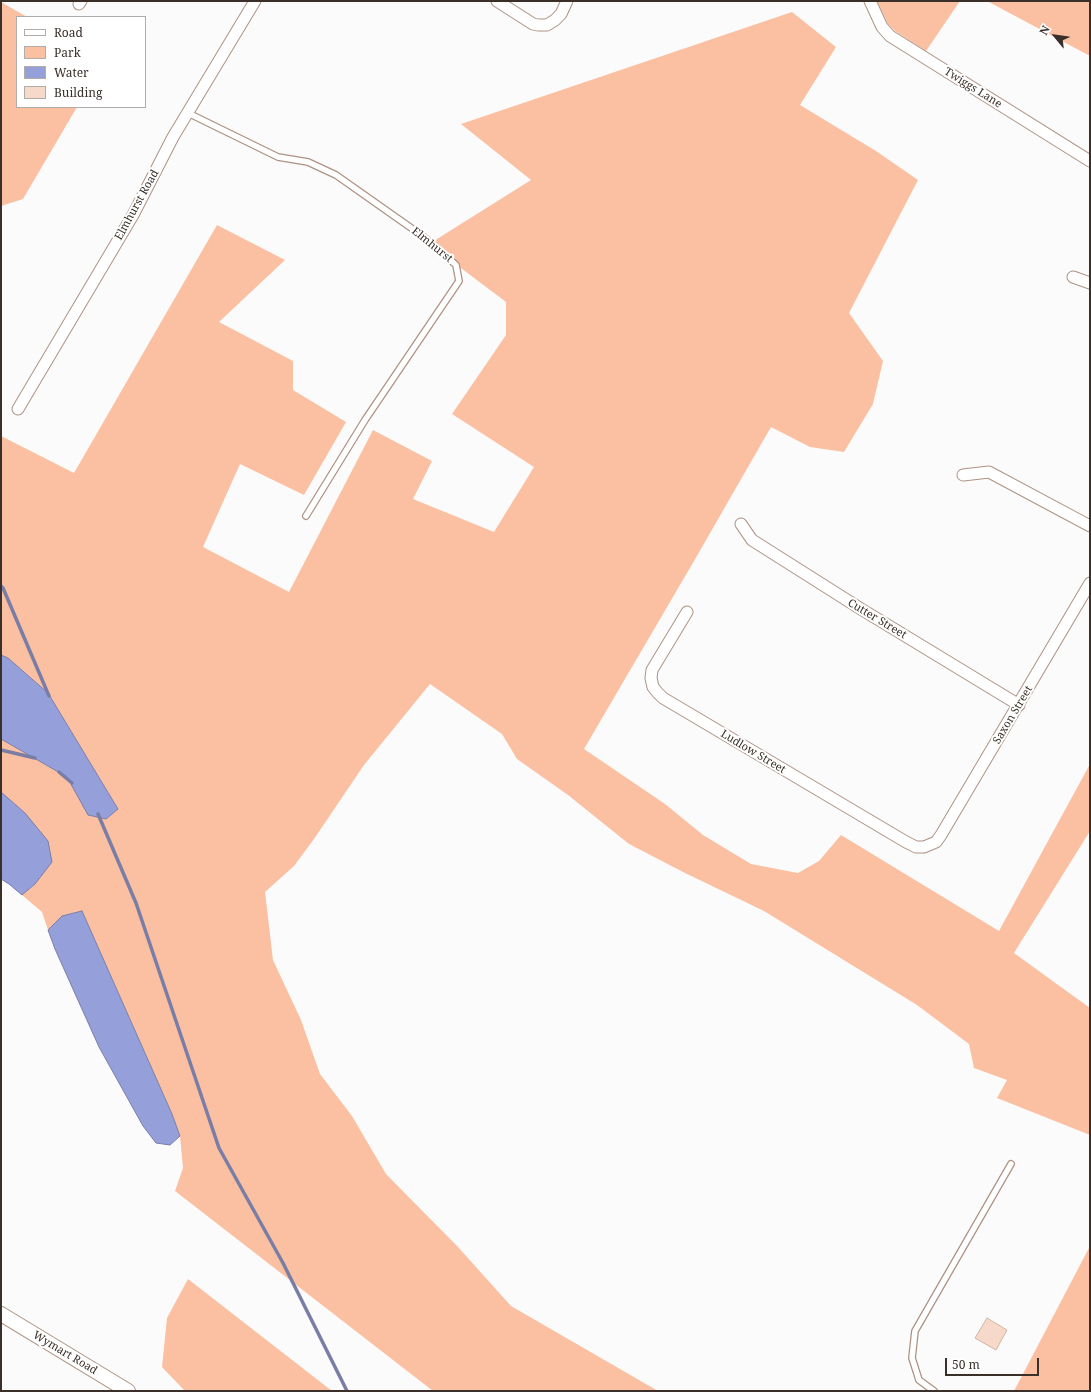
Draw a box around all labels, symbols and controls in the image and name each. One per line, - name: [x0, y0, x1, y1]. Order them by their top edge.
- legend: [16, 16, 146, 108]
- north arrow: [1035, 16, 1075, 56]
- text: N: [1035, 23, 1053, 37]
- text: Road: [54, 24, 83, 41]
- text: Park: [54, 44, 81, 61]
- text: Water: [54, 64, 89, 81]
- street label: Twiggs Lane: [942, 65, 1004, 111]
- text: Building: [54, 84, 102, 101]
- street label: Elmhurst Road: [112, 168, 162, 242]
- street label: Elmhurst: [409, 225, 455, 265]
- street label: Cutter Street: [845, 596, 909, 642]
- street label: Saxon Street: [990, 684, 1036, 746]
- street label: Ludlow Street: [718, 727, 788, 777]
- street label: Wymart Road: [30, 1329, 100, 1377]
- scale bar: [947, 1350, 1041, 1376]
- text: 50 m: [952, 1356, 980, 1373]

